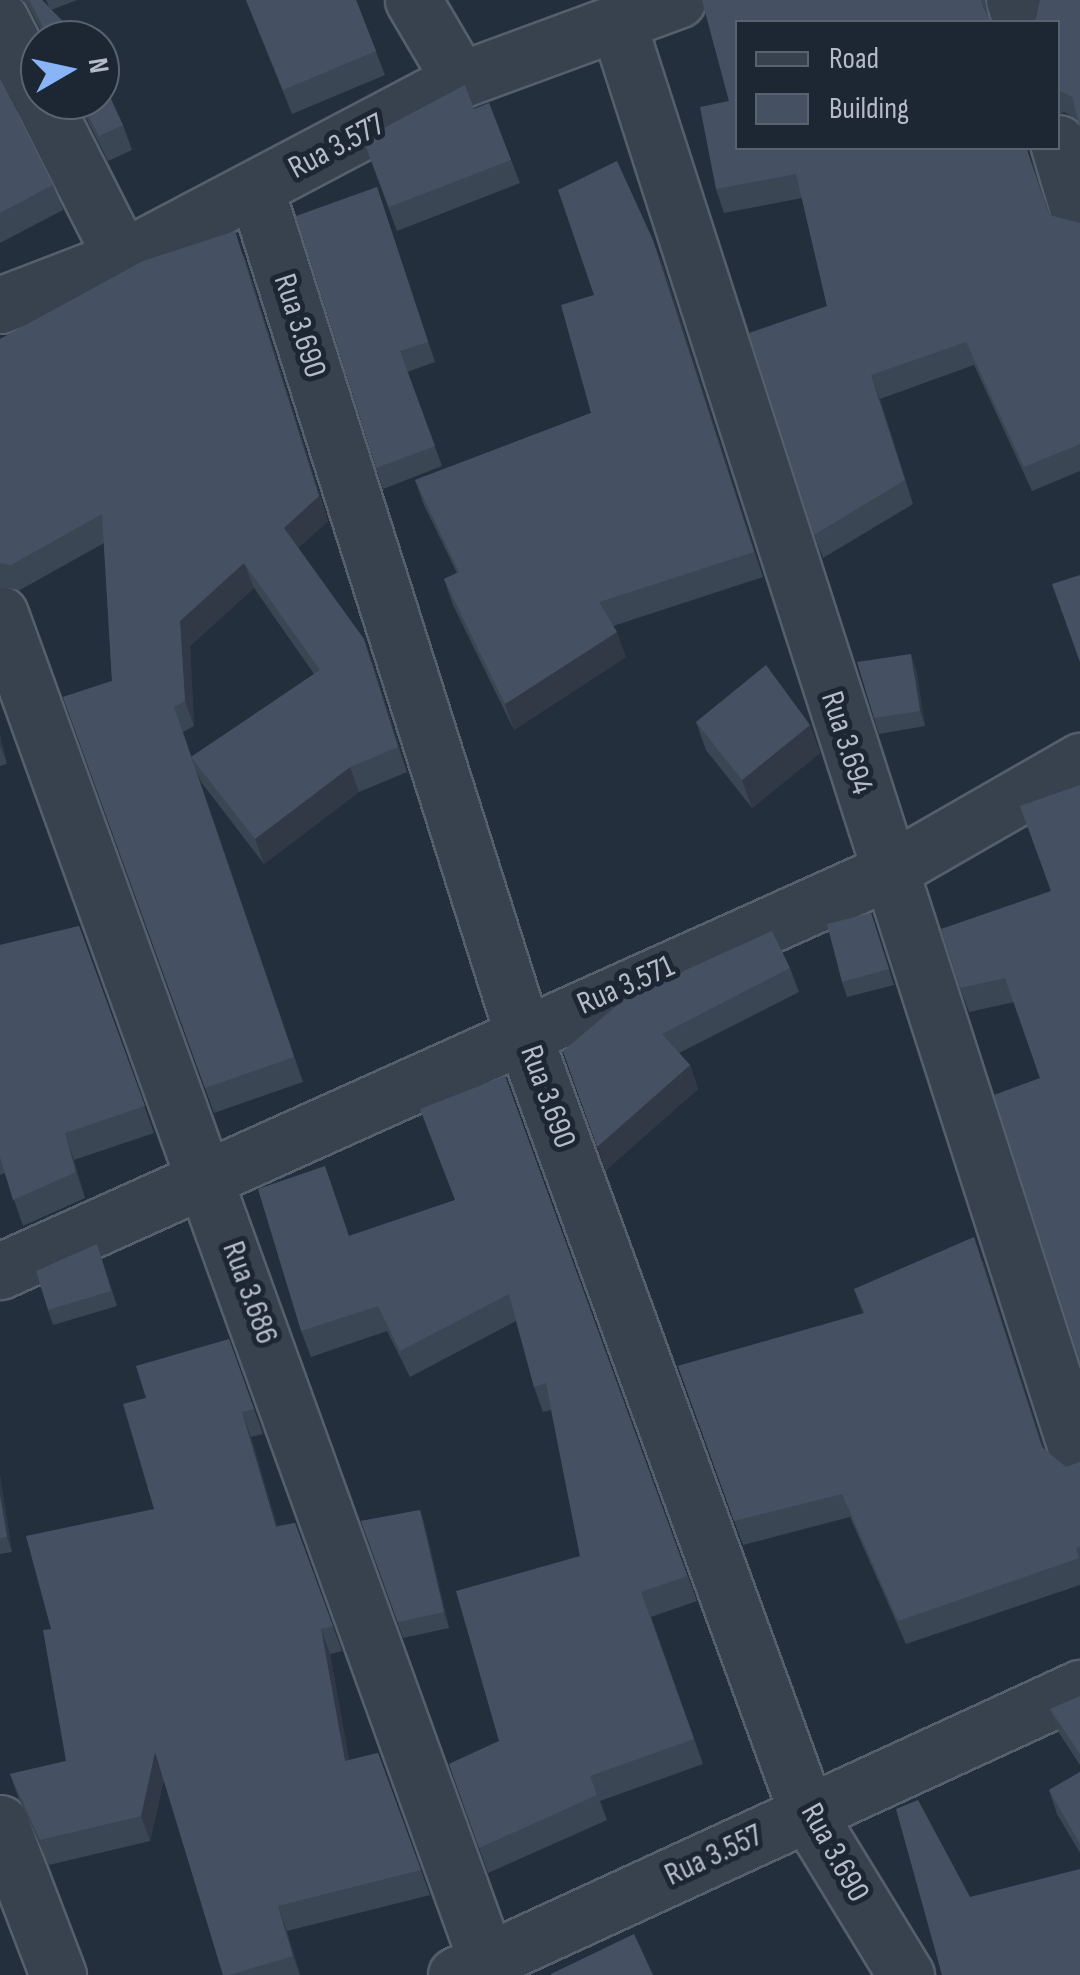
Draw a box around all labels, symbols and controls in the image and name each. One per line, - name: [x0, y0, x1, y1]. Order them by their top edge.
- north arrow: [20, 20, 120, 120]
- legend: [735, 20, 1060, 150]
- text: Road: [829, 41, 879, 77]
- text: N: [81, 56, 116, 75]
- text: Building: [829, 91, 909, 127]
- street label: Rua 3.577: [282, 106, 392, 188]
- street label: Rua 3.690: [264, 269, 334, 383]
- street label: Rua 3.694: [811, 687, 881, 799]
- street label: Rua 3.571: [572, 948, 680, 1024]
- street label: Rua 3.690: [511, 1040, 583, 1154]
- street label: Rua 3.686: [213, 1236, 285, 1350]
- street label: Rua 3.690: [791, 1797, 877, 1909]
- street label: Rua 3.557: [659, 1817, 769, 1895]

